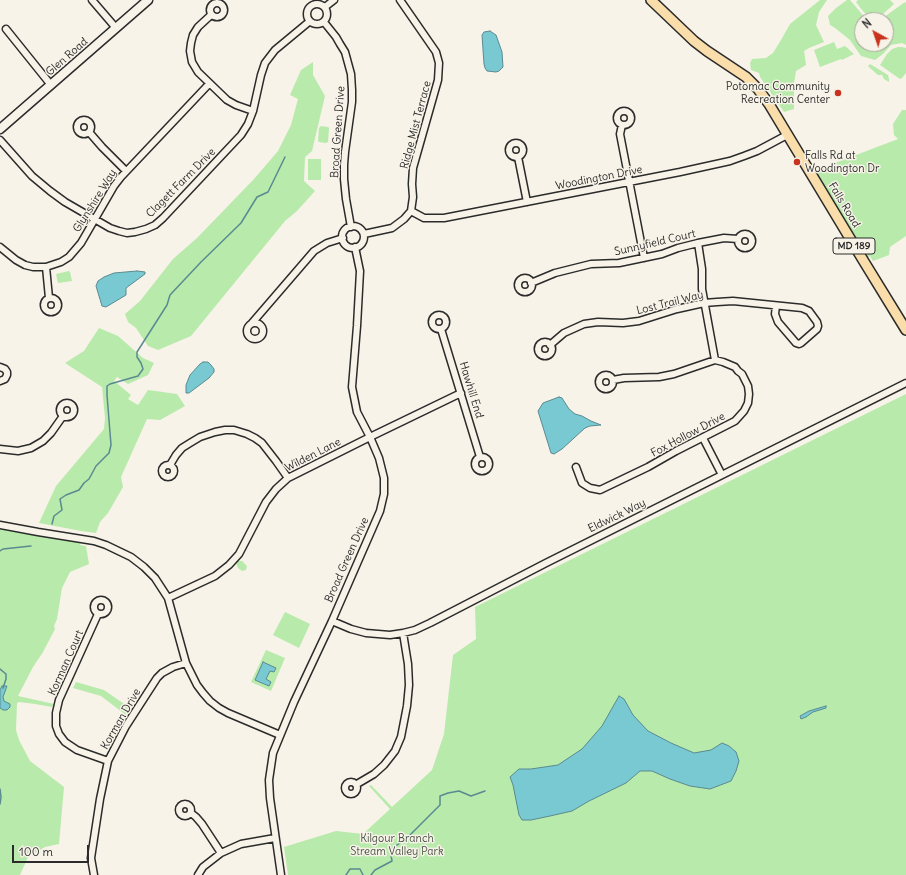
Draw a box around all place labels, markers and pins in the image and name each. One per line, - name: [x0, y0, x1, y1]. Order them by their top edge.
- place label: Potomac Community Recreation Center: [726, 80, 830, 106]
- marker: Potomac Community Recreation Center: [833, 88, 843, 98]
- place label: Falls Rd at Woodington Dr: [805, 149, 880, 175]
- marker: Falls Rd at Woodington Dr: [792, 157, 802, 167]

